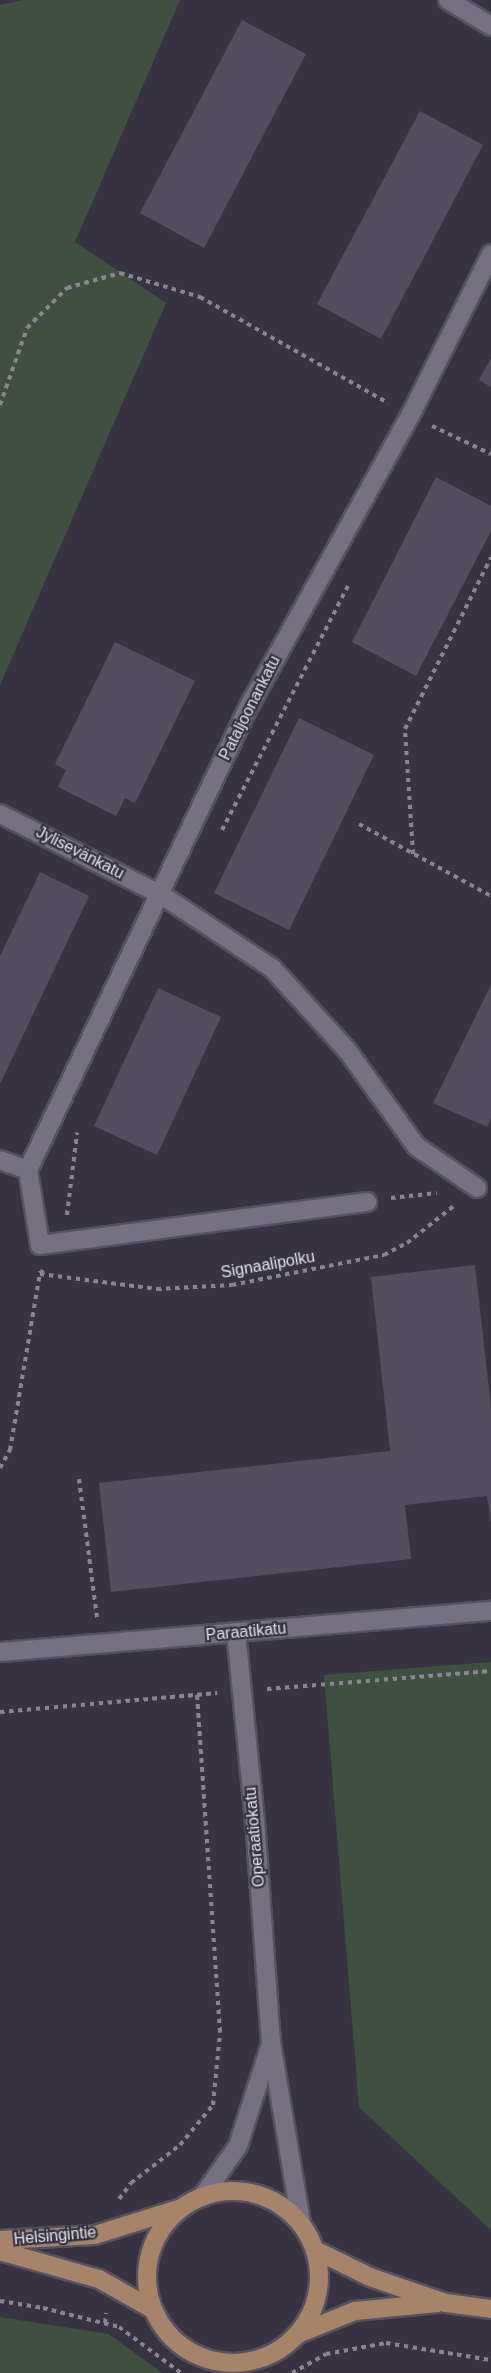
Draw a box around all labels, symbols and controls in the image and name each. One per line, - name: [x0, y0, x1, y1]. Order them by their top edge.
- street label: Pataljoonankatu: [215, 653, 285, 763]
- street label: Jylisevänkatu: [33, 823, 127, 883]
- street label: Signaalipolku: [219, 1247, 317, 1283]
- street label: Paraatikatu: [205, 1619, 287, 1645]
- street label: Operaatiokatu: [241, 1786, 269, 1888]
- street label: Helsingintie: [13, 2223, 97, 2249]

